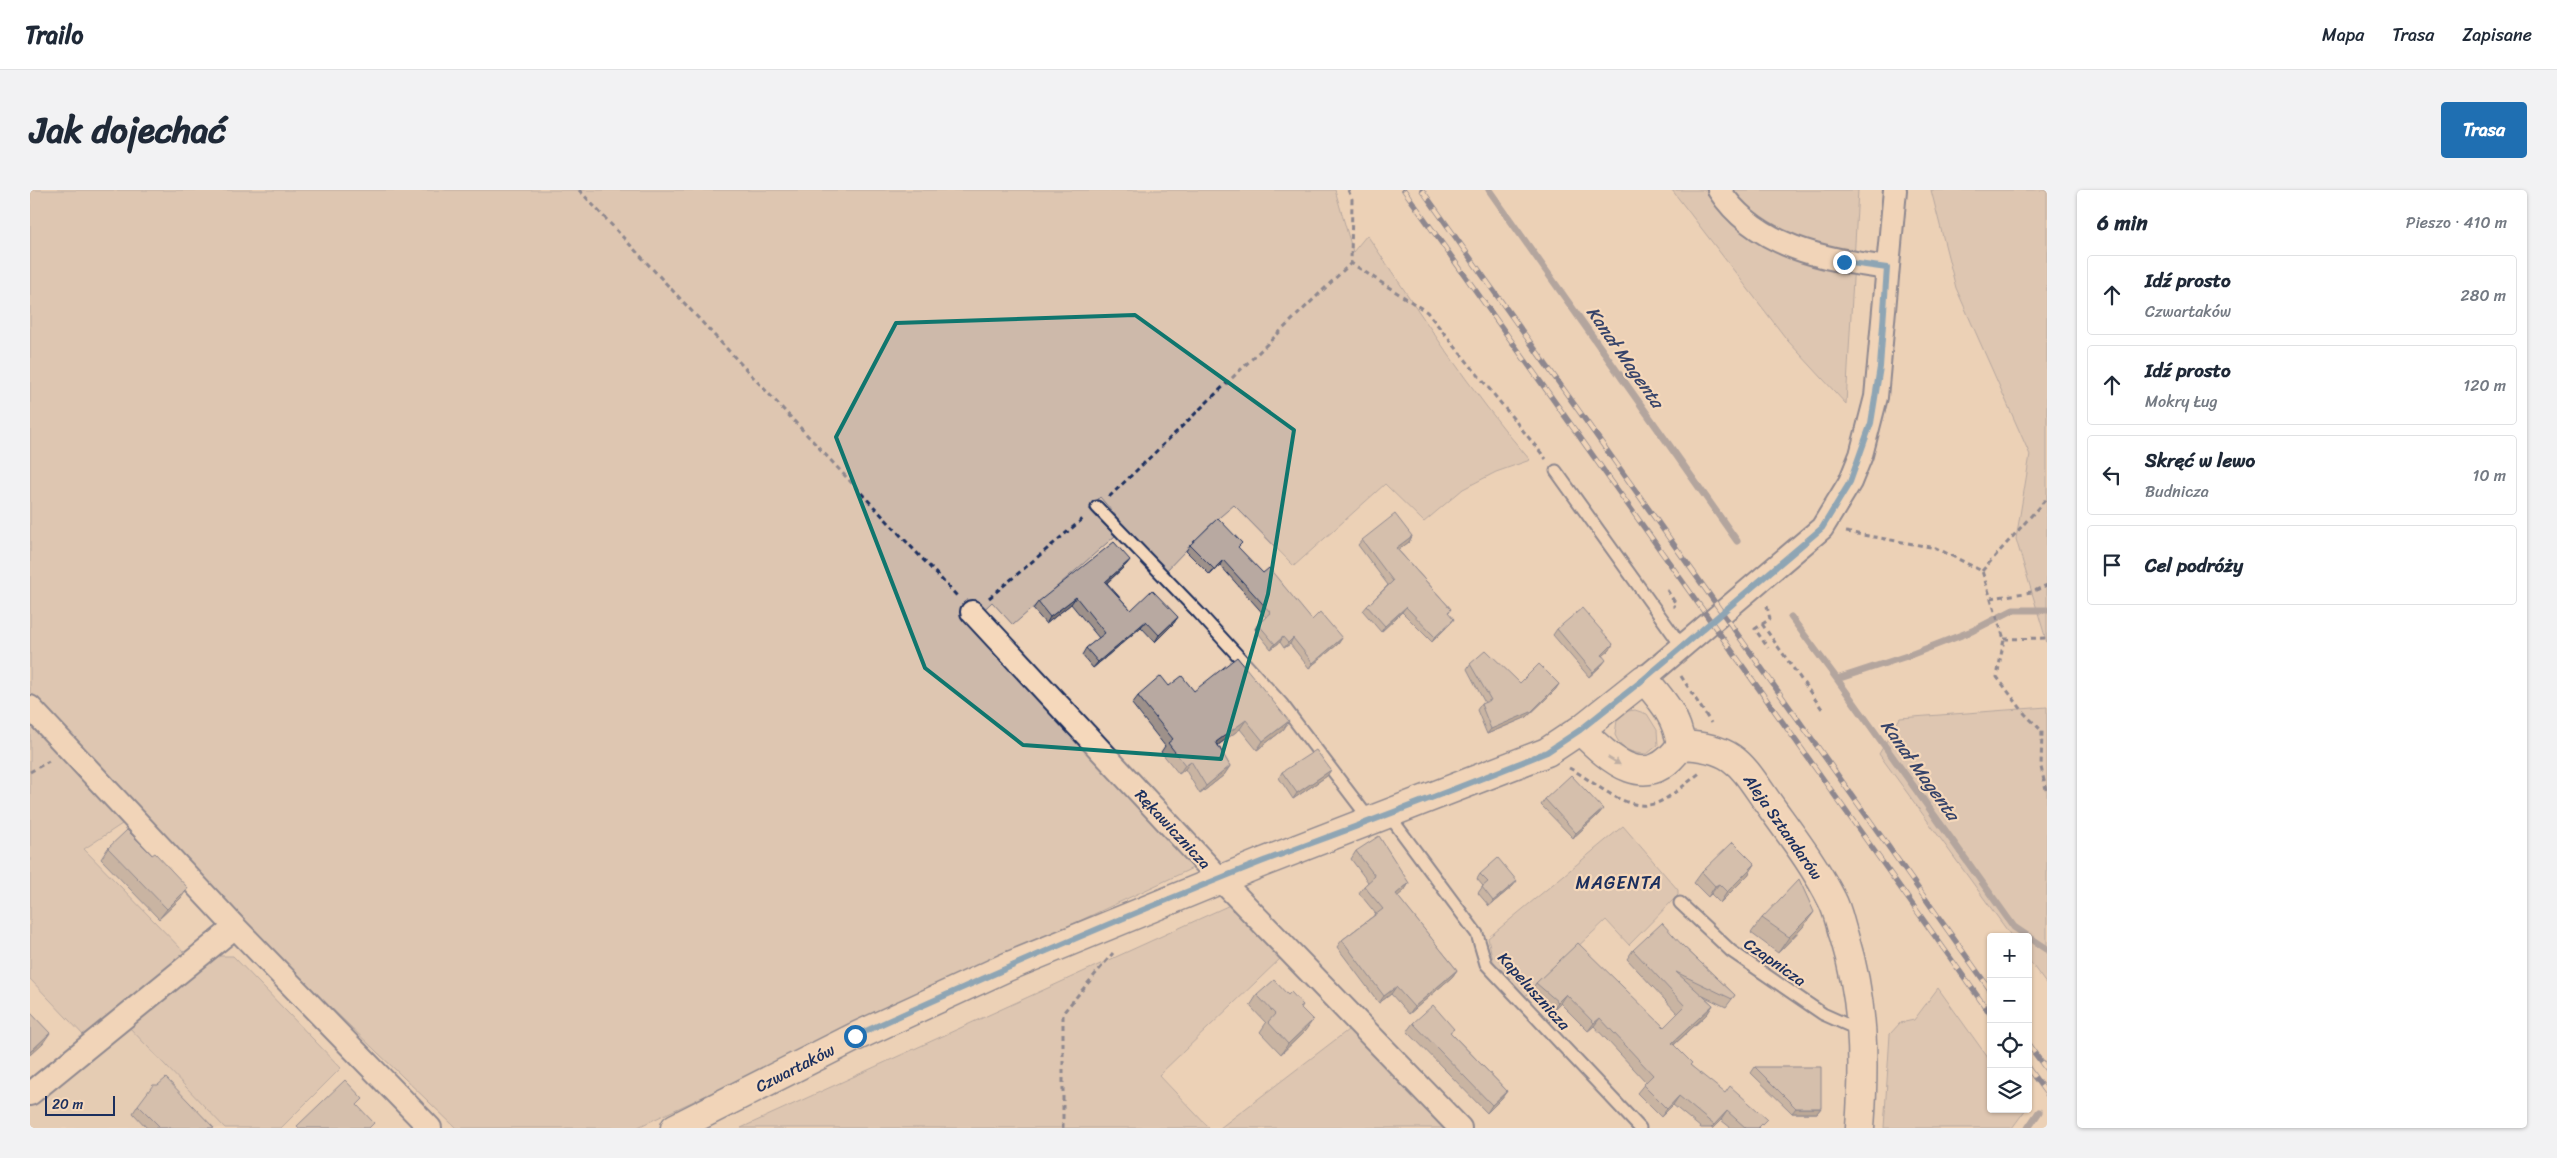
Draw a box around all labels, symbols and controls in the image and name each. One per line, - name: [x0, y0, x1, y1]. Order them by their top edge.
- text: Trailo: [25, 14, 83, 56]
- text: Mapa: [2322, 19, 2364, 51]
- text: Trasa: [2392, 19, 2434, 51]
- text: Zapisane: [2462, 19, 2532, 51]
- text: Jak dojechać: [30, 99, 226, 161]
- button: Trasa: [2441, 102, 2527, 158]
- text: 6 min: [2097, 204, 2148, 242]
- text: Pieszo · 410 m: [2406, 208, 2507, 237]
- route end: [1833, 251, 1856, 274]
- text: Idź prosto: [2145, 264, 2231, 297]
- icon: ahead: [2098, 281, 2126, 309]
- text: 280 m: [2461, 281, 2506, 310]
- text: Czwartaków: [2145, 297, 2231, 326]
- water label: Kanał Magenta: [1578, 299, 1673, 416]
- text: Idź prosto: [2145, 354, 2231, 387]
- icon: ahead: [2098, 371, 2126, 399]
- text: 120 m: [2463, 371, 2506, 400]
- text: Mokry Ług: [2145, 387, 2218, 416]
- text: Skręć w lewo: [2145, 444, 2255, 477]
- icon: left: [2098, 461, 2126, 489]
- text: 10 m: [2473, 461, 2506, 490]
- text: Budnicza: [2145, 477, 2209, 506]
- text: Cel podróży: [2145, 549, 2243, 582]
- icon: arrive: [2098, 551, 2126, 579]
- water label: Kanał Magenta: [1872, 713, 1969, 829]
- one-way arrow: [1608, 756, 1621, 765]
- street label: Aleja Sztandarów: [1735, 767, 1830, 886]
- street label: Rękawicznicza: [1128, 782, 1218, 876]
- district label: MAGENTA: [1576, 867, 1662, 899]
- street label: Czapnicza: [1738, 930, 1812, 994]
- map controls: [1987, 933, 2032, 1113]
- button: +: [1987, 933, 2032, 978]
- street label: Kapelusznicza: [1490, 945, 1578, 1038]
- button: −: [1987, 978, 2032, 1023]
- button: locate: [1987, 1023, 2032, 1068]
- route start: [844, 1025, 867, 1048]
- street label: Czwartaków: [750, 1036, 840, 1100]
- button: layers: [1987, 1068, 2032, 1113]
- text: 20 m: [52, 1092, 83, 1117]
- scale bar: [45, 1093, 115, 1116]

